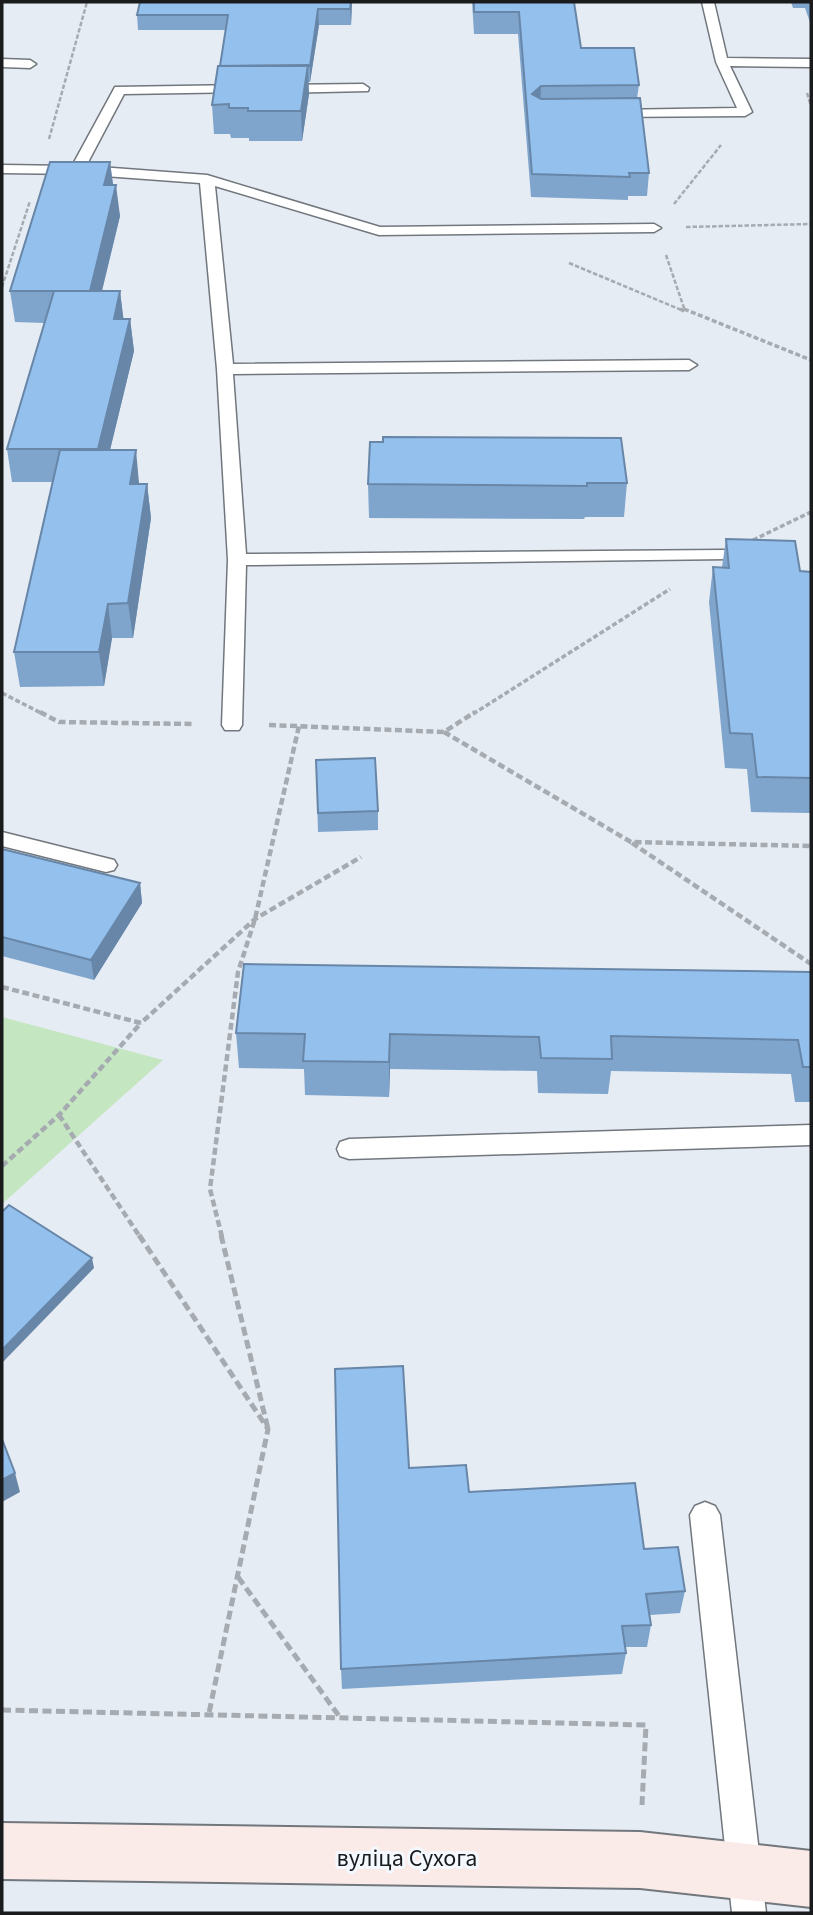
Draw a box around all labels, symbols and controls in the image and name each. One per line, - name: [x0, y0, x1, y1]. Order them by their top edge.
- street label: вуліца Сухога: [337, 1841, 477, 1876]

